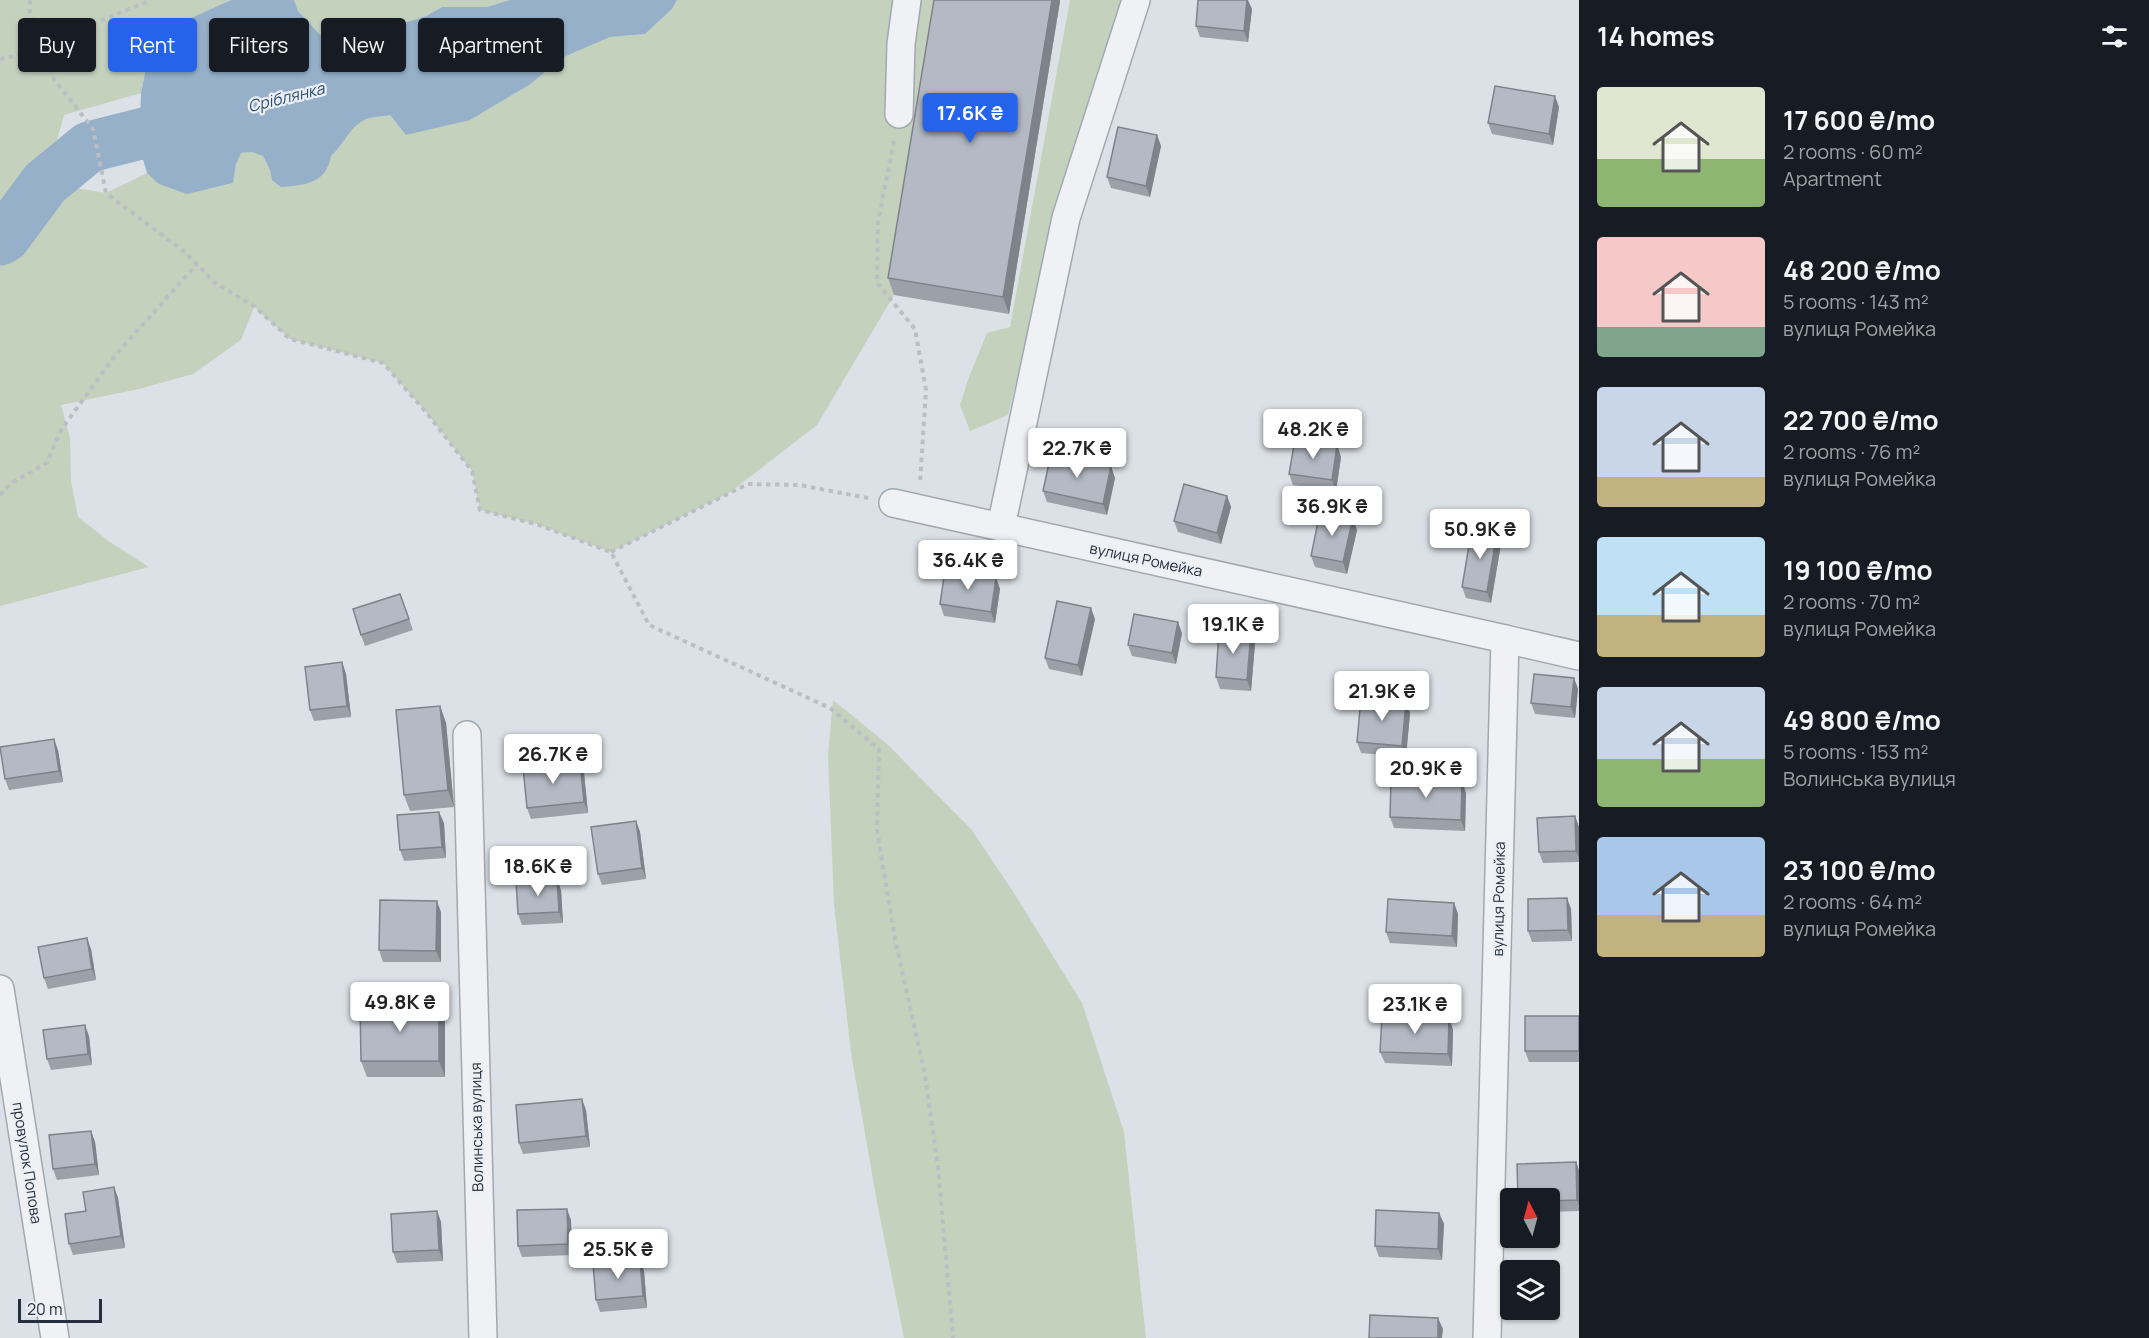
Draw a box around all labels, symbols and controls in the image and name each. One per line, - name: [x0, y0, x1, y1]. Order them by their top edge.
- chip: Buy: [18, 18, 96, 72]
- chip: Rent: [108, 18, 197, 72]
- chip: Filters: [209, 18, 309, 72]
- chip: New: [321, 18, 406, 72]
- chip: Apartment: [418, 18, 564, 72]
- text: 14 homes: [1597, 18, 1715, 54]
- icon: filters: [2098, 20, 2131, 53]
- water label: Сріблянка: [245, 77, 328, 117]
- pin: 17.6K ₴: [915, 93, 1025, 144]
- text: 17.6K ₴: [937, 99, 1003, 126]
- text: 17 600 ₴/mo: [1783, 102, 1935, 138]
- icon: home: [1645, 111, 1717, 183]
- text: 2 rooms · 60 m²: [1783, 138, 1923, 165]
- text: Apartment: [1783, 165, 1882, 192]
- text: 48 200 ₴/mo: [1783, 252, 1941, 288]
- icon: home: [1645, 261, 1717, 333]
- text: 5 rooms · 143 m²: [1783, 288, 1929, 315]
- text: вулиця Ромейка: [1783, 315, 1936, 342]
- text: 22 700 ₴/mo: [1783, 402, 1938, 438]
- pin: 48.2K ₴: [1258, 409, 1368, 460]
- icon: home: [1645, 411, 1717, 483]
- text: 48.2K ₴: [1277, 415, 1349, 442]
- pin: 22.7K ₴: [1022, 428, 1132, 479]
- text: 22.7K ₴: [1042, 434, 1112, 461]
- text: 2 rooms · 76 m²: [1783, 438, 1920, 465]
- text: вулиця Ромейка: [1783, 465, 1936, 492]
- pin: 36.9K ₴: [1277, 486, 1387, 537]
- text: 36.9K ₴: [1296, 492, 1368, 519]
- pin: 50.9K ₴: [1425, 509, 1535, 560]
- text: 50.9K ₴: [1444, 515, 1516, 542]
- street label: вулиця Ромейка: [1088, 537, 1204, 582]
- pin: 36.4K ₴: [913, 540, 1023, 591]
- text: 36.4K ₴: [932, 546, 1004, 573]
- text: 19 100 ₴/mo: [1783, 552, 1933, 588]
- icon: home: [1645, 561, 1717, 633]
- text: 2 rooms · 70 m²: [1783, 588, 1920, 615]
- pin: 19.1K ₴: [1178, 604, 1288, 655]
- text: 19.1K ₴: [1202, 610, 1264, 637]
- text: вулиця Ромейка: [1783, 615, 1936, 642]
- pin: 21.9K ₴: [1327, 671, 1437, 722]
- text: 21.9K ₴: [1348, 677, 1416, 704]
- text: 49 800 ₴/mo: [1783, 702, 1941, 738]
- icon: home: [1645, 711, 1717, 783]
- pin: 26.7K ₴: [498, 734, 608, 785]
- text: 5 rooms · 153 m²: [1783, 738, 1929, 765]
- text: 26.7K ₴: [518, 740, 588, 767]
- pin: 20.9K ₴: [1371, 748, 1481, 799]
- text: 20.9K ₴: [1390, 754, 1462, 781]
- text: Волинська вулиця: [1783, 765, 1956, 792]
- street label: вулиця Ромейка: [1487, 841, 1510, 957]
- pin: 18.6K ₴: [483, 846, 593, 897]
- text: 18.6K ₴: [504, 852, 572, 879]
- text: 23 100 ₴/mo: [1783, 852, 1936, 888]
- icon: home: [1645, 861, 1717, 933]
- text: 2 rooms · 64 m²: [1783, 888, 1922, 915]
- text: вулиця Ромейка: [1783, 915, 1936, 942]
- pin: 49.8K ₴: [345, 982, 455, 1033]
- pin: 23.1K ₴: [1360, 984, 1470, 1035]
- text: 49.8K ₴: [364, 988, 436, 1015]
- text: 23.1K ₴: [1382, 990, 1448, 1017]
- street label: Волинська вулиця: [465, 1062, 488, 1192]
- street label: провулок Попова: [8, 1101, 47, 1225]
- north arrow: [1500, 1188, 1560, 1248]
- map controls: [1500, 1188, 1560, 1320]
- pin: 25.5K ₴: [563, 1229, 673, 1280]
- text: 25.5K ₴: [583, 1235, 653, 1262]
- button: layers: [1500, 1260, 1560, 1320]
- scale bar: [18, 1296, 102, 1324]
- text: 20 m: [27, 1298, 63, 1320]

